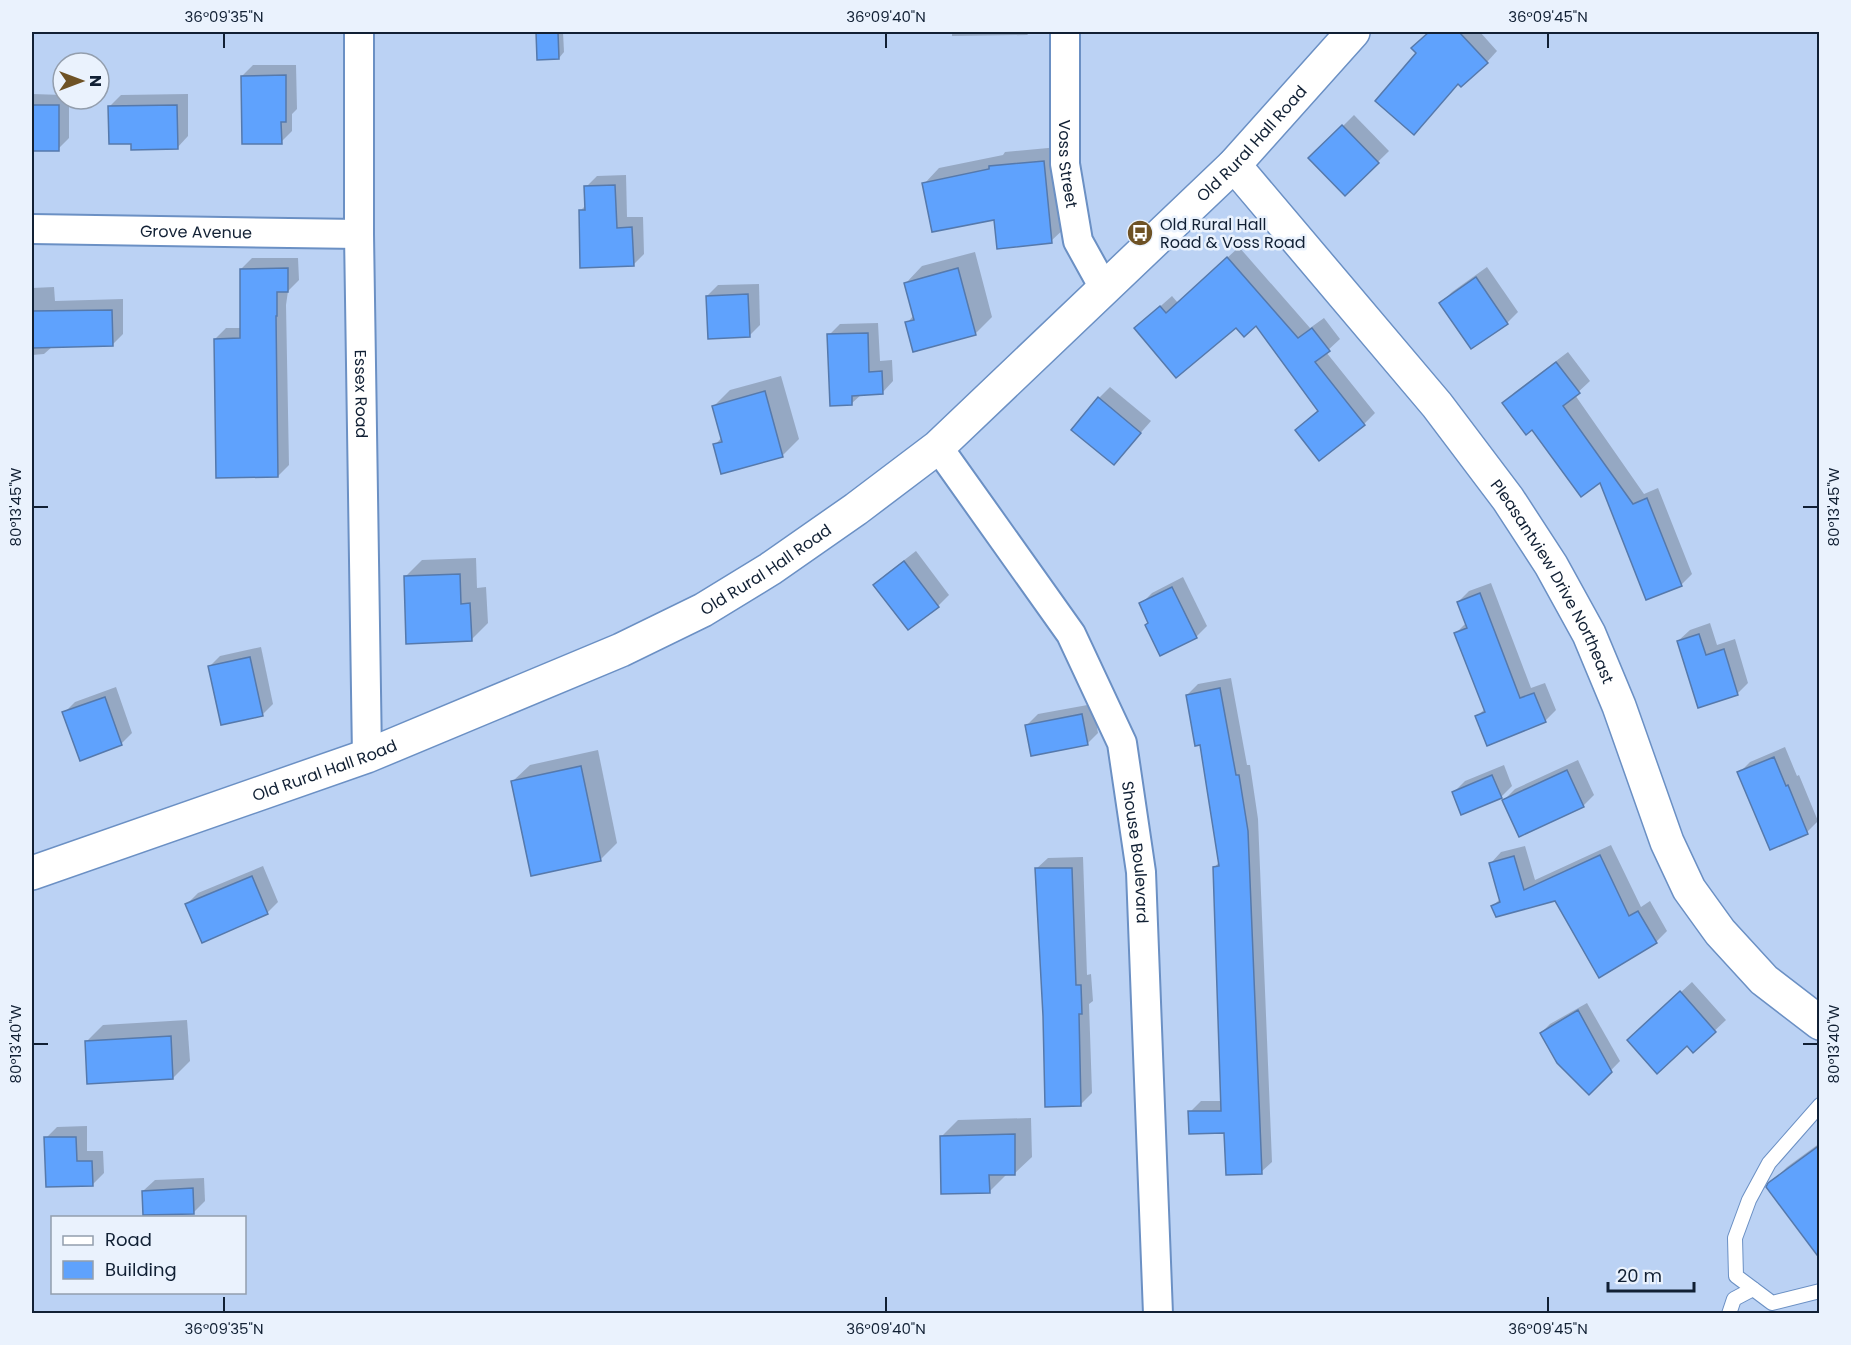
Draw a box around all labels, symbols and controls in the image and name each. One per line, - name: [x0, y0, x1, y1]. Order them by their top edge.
- text: 36°09'35"N: [185, 6, 263, 27]
- text: 36°09'40"N: [846, 6, 926, 27]
- text: 36°09'45"N: [1508, 6, 1588, 27]
- north arrow: [51, 51, 111, 111]
- text: N: [84, 75, 107, 87]
- street label: Old Rural Hall Road: [1191, 80, 1312, 207]
- street label: Voss Street: [1053, 120, 1084, 210]
- place label: Old Rural Hall Road & Voss Road: [1160, 213, 1306, 254]
- bus stop icon: Old Rural Hall Road & Voss Road: [1125, 218, 1155, 248]
- street label: Grove Avenue: [140, 219, 252, 244]
- street label: Essex Road: [349, 350, 374, 438]
- text: 80°13'45"W: [5, 467, 26, 546]
- text: 80°13'45"W: [1823, 467, 1844, 546]
- street label: Pleasantview Drive Northeast: [1485, 474, 1620, 687]
- street label: Old Rural Hall Road: [696, 518, 836, 621]
- street label: Old Rural Hall Road: [249, 733, 400, 807]
- street label: Shouse Boulevard: [1116, 779, 1154, 924]
- text: 80°13'40"W: [5, 1004, 26, 1083]
- text: 80°13'40"W: [1823, 1004, 1844, 1083]
- legend: [51, 1216, 246, 1294]
- text: Road: [105, 1227, 152, 1252]
- scale bar: [1608, 1255, 1694, 1293]
- text: Building: [105, 1257, 177, 1282]
- text: 20 m: [1617, 1263, 1662, 1288]
- text: 36°09'35"N: [185, 1318, 263, 1339]
- text: 36°09'40"N: [846, 1318, 926, 1339]
- text: 36°09'45"N: [1508, 1318, 1588, 1339]

